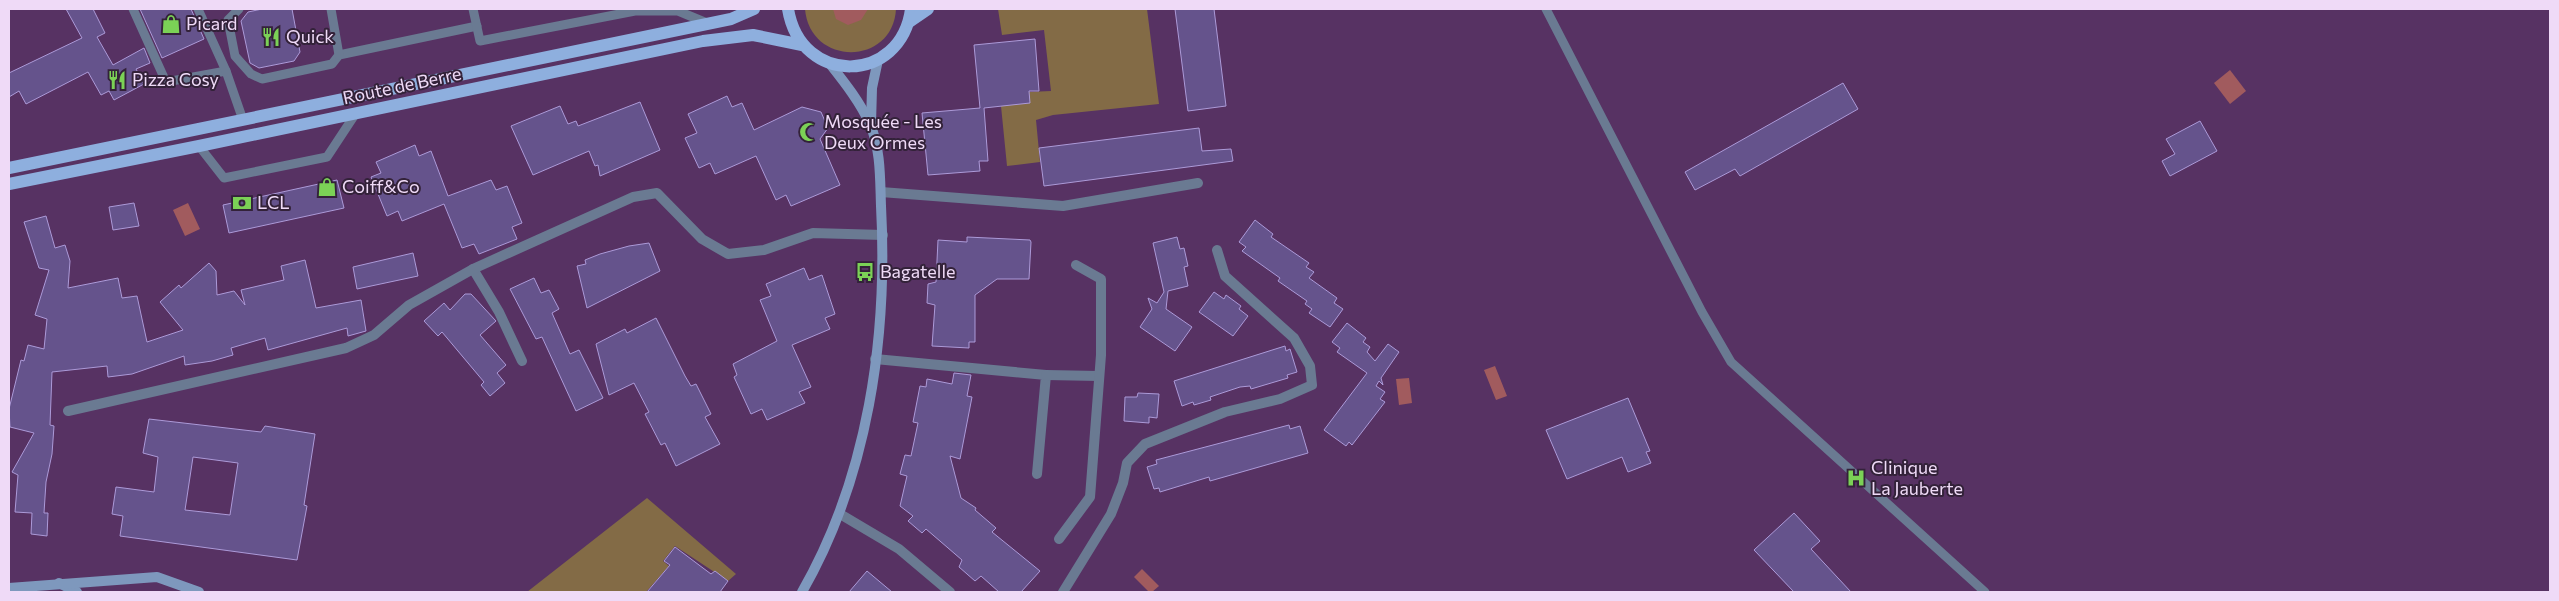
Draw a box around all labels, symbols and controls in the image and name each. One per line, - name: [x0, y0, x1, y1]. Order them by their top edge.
- place label: Picard: [186, 12, 238, 34]
- shop icon: Picard: [160, 13, 182, 35]
- place label: Quick: [286, 25, 334, 47]
- restaurant icon: Quick: [260, 26, 282, 48]
- street label: Route de Berre: [341, 62, 463, 108]
- place label: Pizza Cosy: [132, 68, 219, 90]
- restaurant icon: Pizza Cosy: [106, 69, 128, 91]
- place label: Mosquée - Les Deux Ormes: [824, 110, 942, 153]
- mosque icon: Mosquée - Les Deux Ormes: [798, 121, 820, 143]
- place label: Coiff&Co: [342, 175, 420, 197]
- shop icon: Coiff&Co: [316, 176, 338, 198]
- place label: LCL: [257, 191, 290, 213]
- bank icon: LCL: [231, 192, 253, 214]
- place label: Bagatelle: [880, 260, 955, 282]
- bus stop icon: Bagatelle: [854, 261, 876, 283]
- place label: Clinique La Jauberte: [1871, 456, 1963, 499]
- hospital icon: Clinique La Jauberte: [1845, 467, 1867, 489]

